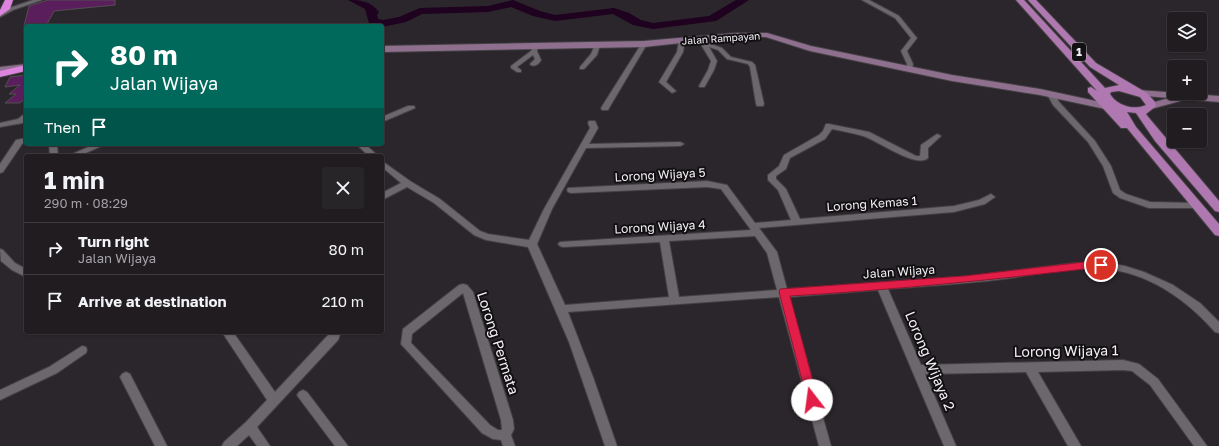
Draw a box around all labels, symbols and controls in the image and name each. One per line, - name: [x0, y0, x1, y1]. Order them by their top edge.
- map controls: [1167, 12, 1207, 148]
- button: layers: [1167, 12, 1207, 52]
- street label: Jalan Rampayan: [681, 29, 761, 47]
- text: 80 m: [110, 38, 178, 71]
- icon: right: [44, 40, 96, 92]
- road number: 1: [1072, 43, 1086, 61]
- button: +: [1167, 60, 1207, 100]
- text: Jalan Wijaya: [110, 72, 218, 94]
- button: −: [1167, 108, 1207, 148]
- icon: arrive: [88, 116, 110, 138]
- text: Then: [44, 118, 80, 136]
- text: 1 min: [44, 165, 104, 194]
- street label: Lorong Wijaya 5: [614, 165, 706, 184]
- button: close: [322, 167, 364, 209]
- street label: Lorong Kemas 1: [826, 193, 918, 214]
- text: 290 m · 08:29: [44, 195, 128, 211]
- street label: Lorong Wijaya 4: [614, 217, 706, 236]
- text: Turn right: [78, 232, 149, 250]
- icon: right: [44, 238, 66, 260]
- text: 80 m: [329, 240, 364, 258]
- pin: [1084, 248, 1118, 282]
- text: Jalan Wijaya: [78, 250, 156, 266]
- icon: arrive: [1090, 254, 1112, 276]
- street label: Jalan Wijaya: [862, 262, 935, 281]
- street label: Lorong Permata: [474, 289, 523, 396]
- icon: arrive: [44, 290, 66, 312]
- text: Arrive at destination: [78, 292, 227, 310]
- text: 210 m: [322, 292, 364, 310]
- street label: Lorong Wijaya 2: [902, 309, 959, 413]
- street label: Lorong Wijaya 1: [1013, 341, 1119, 360]
- position arrow: [791, 379, 833, 421]

